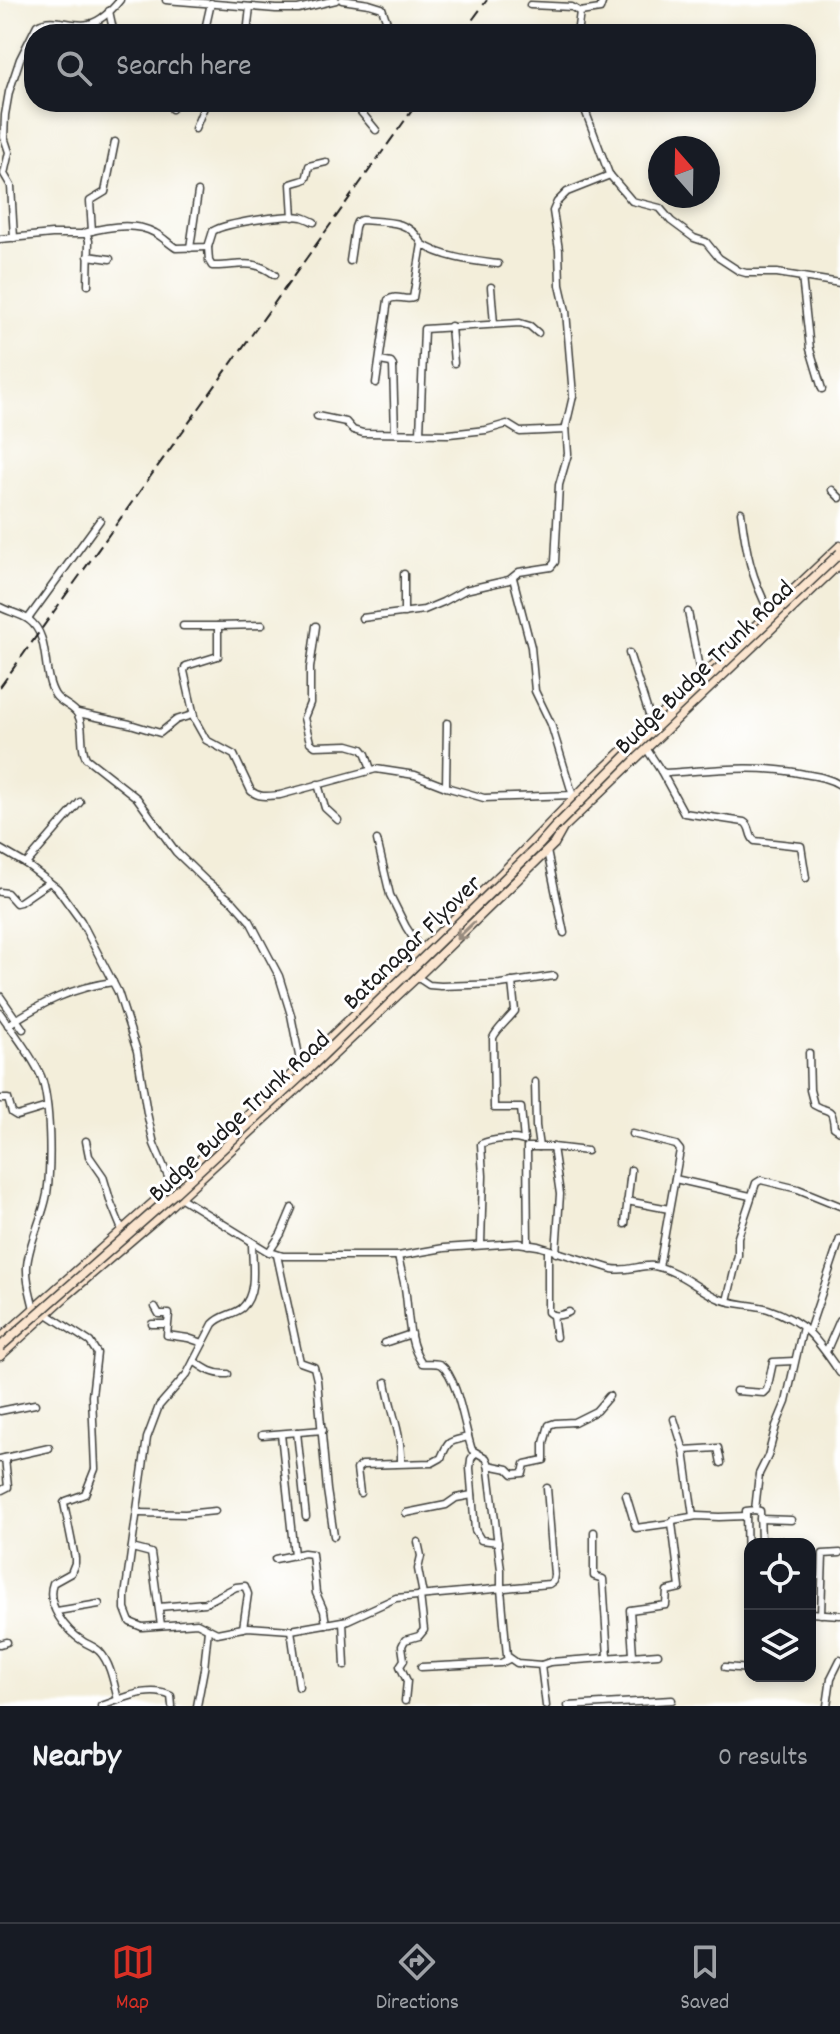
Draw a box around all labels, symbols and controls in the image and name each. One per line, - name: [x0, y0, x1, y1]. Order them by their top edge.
- search box: [24, 24, 816, 112]
- icon: search: [52, 46, 96, 90]
- text: Search here: [116, 47, 252, 90]
- north arrow: [648, 136, 720, 208]
- street label: Budge Budge Trunk Road: [607, 573, 804, 764]
- street label: Batanagar Flyover: [335, 867, 492, 1020]
- one-way arrow: [455, 921, 475, 940]
- street label: Budge Budge Trunk Road: [141, 1023, 340, 1212]
- map controls: [744, 1538, 816, 1682]
- button: locate: [744, 1538, 816, 1610]
- button: layers: [744, 1610, 816, 1682]
- text: Nearby: [32, 1734, 121, 1783]
- text: 0 results: [718, 1740, 808, 1777]
- tab: Map: [111, 1940, 155, 2019]
- tab: Directions: [376, 1940, 459, 2019]
- tab: Saved: [680, 1940, 729, 2019]

